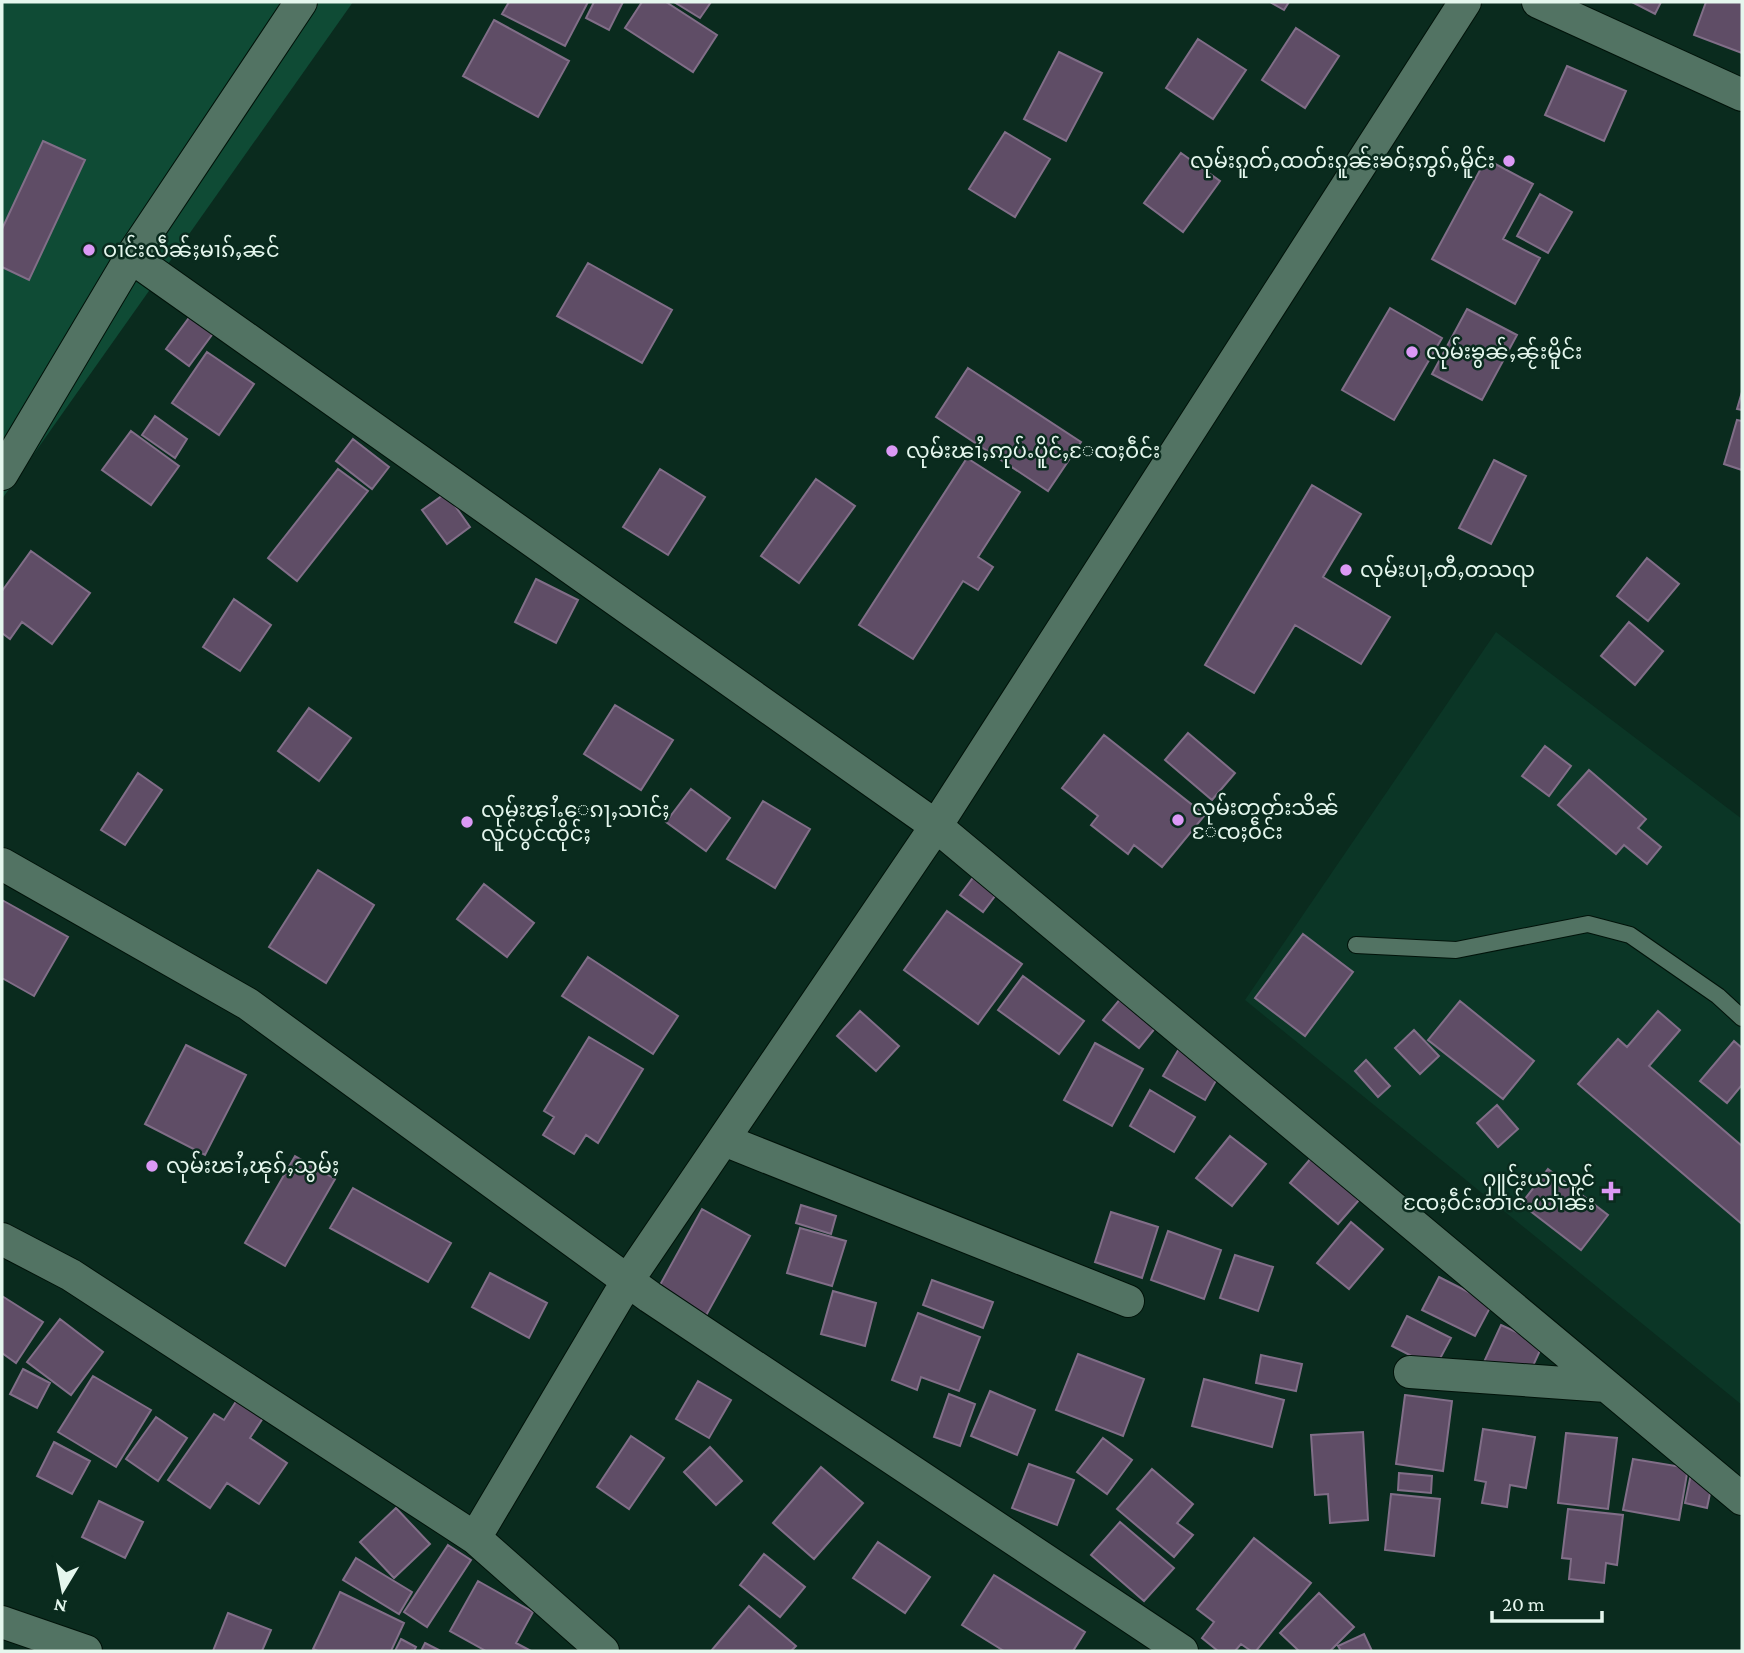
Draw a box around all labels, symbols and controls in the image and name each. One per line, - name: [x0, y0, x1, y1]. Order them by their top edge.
- place label: လုမ်းၵူတ်ႇထတ်းၵူၼ်းၶဝ်ႈဢွၵ်ႇမိူင်း: [1190, 145, 1495, 178]
- marker: လုမ်းၵူတ်ႇထတ်းၵူၼ်းၶဝ်ႈဢွၵ်ႇမိူင်း: [1501, 153, 1517, 169]
- place label: ဝၢင်းလဵၼ်ႈမၢၵ်ႇၼင်: [103, 234, 280, 262]
- marker: ဝၢင်းလဵၼ်ႈမၢၵ်ႇၼင်: [81, 242, 97, 258]
- place label: လုမ်းၶွၼ်ႇၼႂ်းမိူင်း: [1426, 336, 1582, 369]
- marker: လုမ်းၶွၼ်ႇၼႂ်းမိူင်း: [1404, 344, 1420, 360]
- place label: လုမ်းၽၢႆႇဢုပ်ႉပိူင်ႇႄၸႈဝဵင်း: [906, 435, 1160, 468]
- marker: လုမ်းၽၢႆႇဢုပ်ႉပိူင်ႇႄၸႈဝဵင်း: [884, 443, 900, 459]
- place label: လုမ်းပႃႇတီႇတသၺ: [1360, 554, 1535, 587]
- marker: လုမ်းပႃႇတီႇတသၺ: [1338, 562, 1354, 578]
- place label: လုမ်းတတ်းသိၼ် ႄၸႈဝဵင်း: [1192, 792, 1339, 844]
- place label: လုမ်းၽၢႆႇေၵႃႇသၢင်ႈ လူင်ပွင်ၸိုင်ႈ: [481, 794, 670, 851]
- marker: လုမ်းတတ်းသိၼ် ႄၸႈဝဵင်း: [1170, 812, 1186, 828]
- marker: လုမ်းၽၢႆႇေၵႃႇသၢင်ႈ လူင်ပွင်ၸိုင်ႈ: [459, 814, 475, 830]
- place label: လုမ်းၽၢႆႇၽုၵ်ႇသွမ်ႈ: [166, 1150, 339, 1183]
- marker: လုမ်းၽၢႆႇၽုၵ်ႇသွမ်ႈ: [144, 1158, 160, 1174]
- place label: ႁူင်းယႃလူင် ၸႄႈဝဵင်းတၢင်ႉယၢၼ်း: [1403, 1163, 1595, 1215]
- marker: ႁူင်းယႃလူင် ၸႄႈဝဵင်းတၢင်ႉယၢၼ်း: [1601, 1181, 1621, 1201]
- north arrow: [28, 1555, 98, 1625]
- scale bar: [1492, 1580, 1602, 1624]
- text: 20 m: [1502, 1592, 1545, 1616]
- text: N: [52, 1595, 68, 1618]

